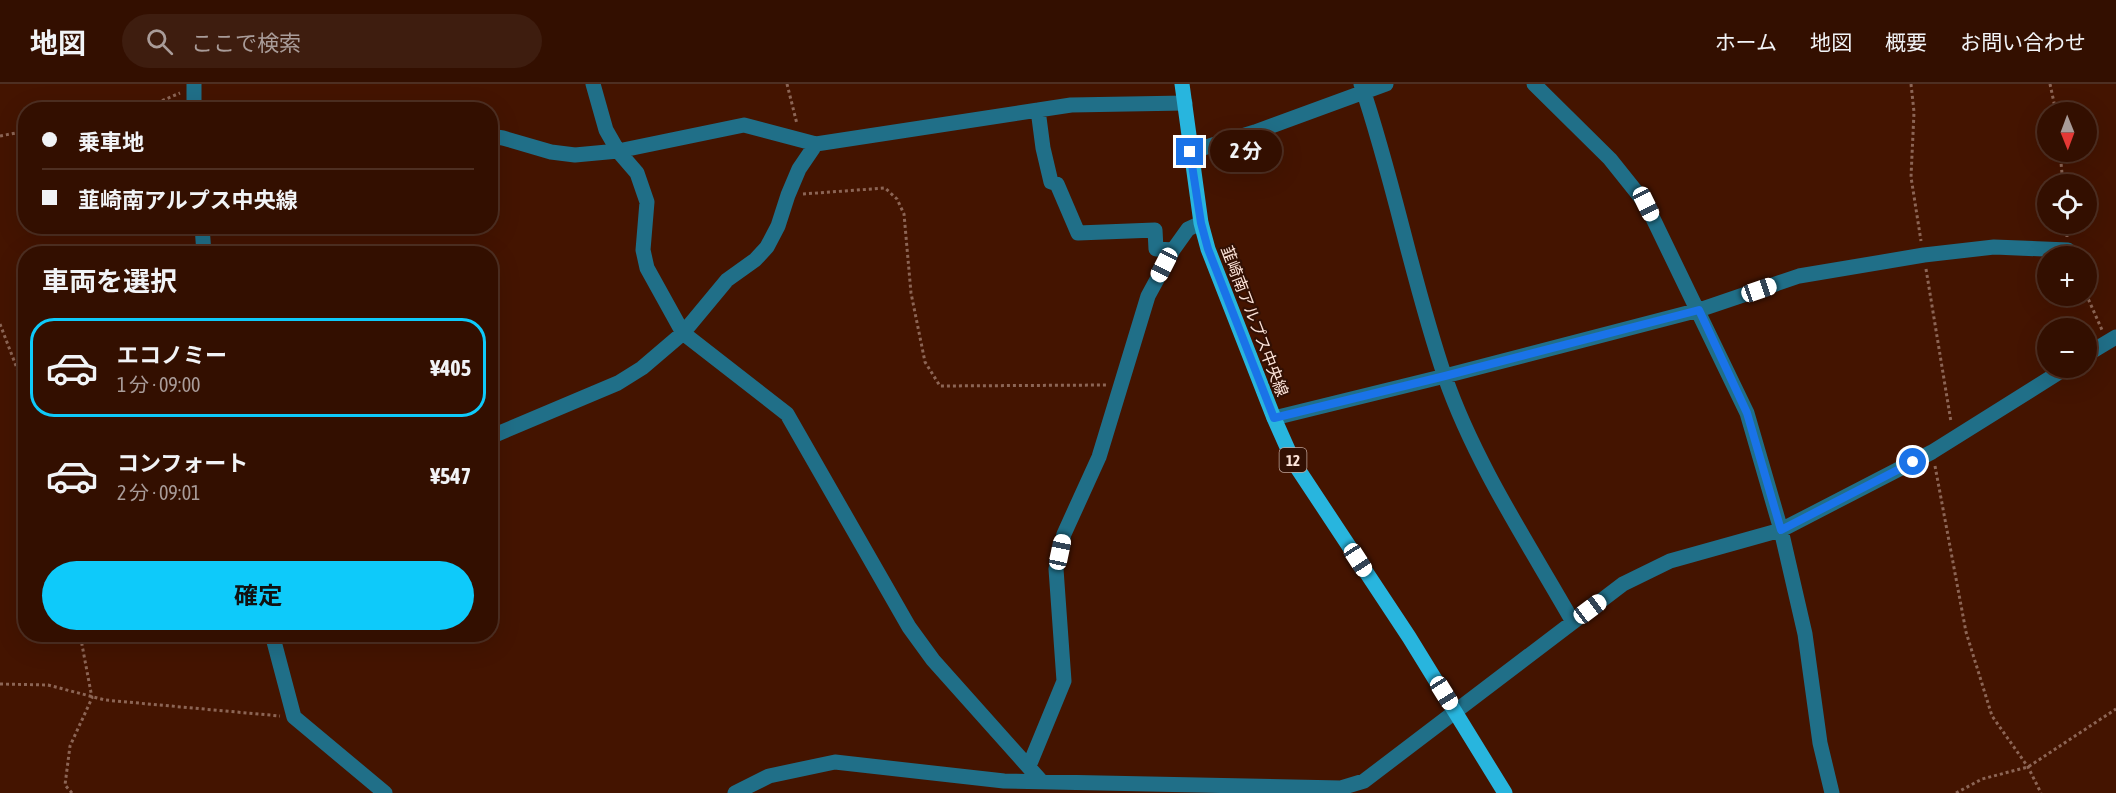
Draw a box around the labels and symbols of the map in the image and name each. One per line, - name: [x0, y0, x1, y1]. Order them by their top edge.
- north arrow: [2037, 102, 2097, 162]
- callout: 2 分: [1211, 131, 1283, 173]
- route end: [1176, 138, 1203, 165]
- car: [1630, 184, 1662, 224]
- street label: 韮崎南アルプス中央線: [1218, 243, 1292, 399]
- car: [1148, 245, 1180, 285]
- car: [1739, 276, 1779, 304]
- road number: 12: [1280, 448, 1306, 472]
- route start: [1899, 448, 1926, 475]
- car: [1047, 533, 1073, 571]
- car: [1341, 540, 1375, 580]
- car: [1570, 591, 1610, 627]
- car: [1427, 673, 1461, 713]

